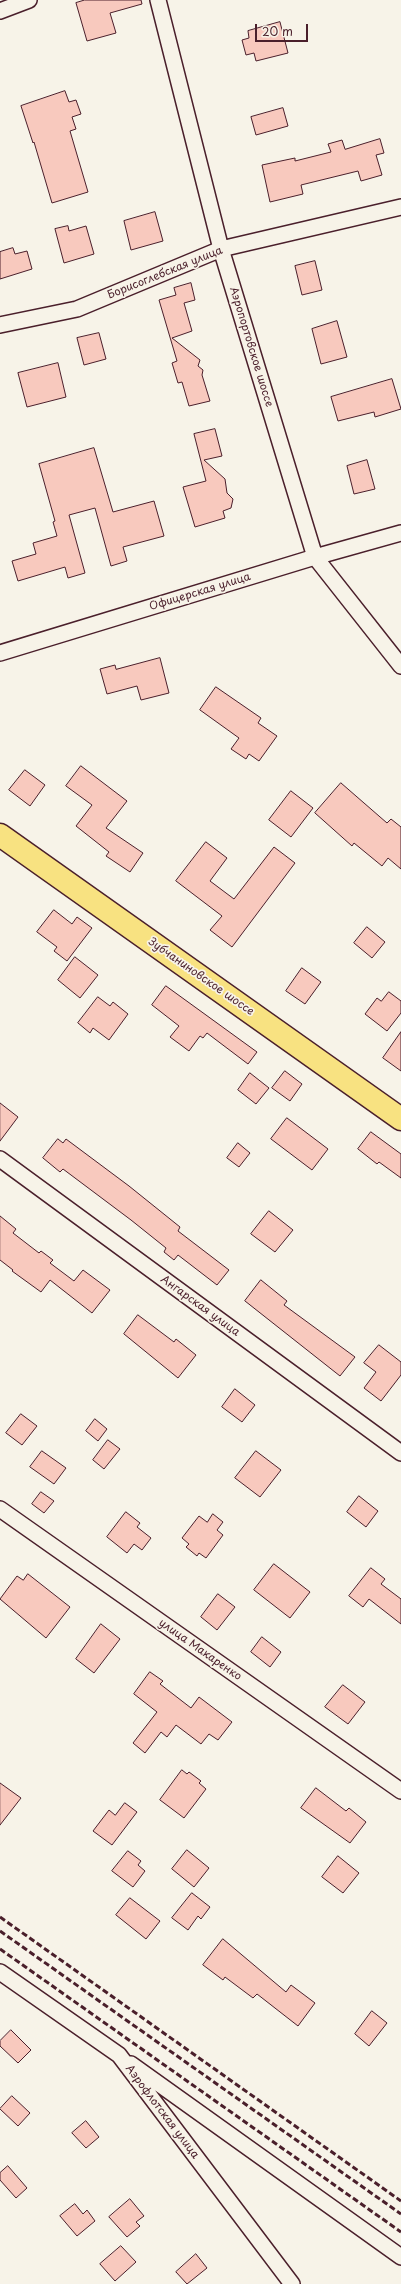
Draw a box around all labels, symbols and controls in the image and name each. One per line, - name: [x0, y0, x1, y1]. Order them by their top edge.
- scale bar: [257, 16, 310, 42]
- text: 20 m: [262, 22, 293, 40]
- street label: Борисоглебская улица: [106, 244, 224, 302]
- street label: Аэропортовское шоссе: [226, 285, 276, 409]
- street label: Офицерская улица: [148, 570, 252, 614]
- street label: Зубчаниновское шоссе: [146, 935, 256, 1019]
- street label: Ангарская улица: [158, 1273, 242, 1339]
- street label: улица Макаренко: [156, 1616, 244, 1684]
- street label: Аэрофлотская улица: [122, 2063, 202, 2161]

